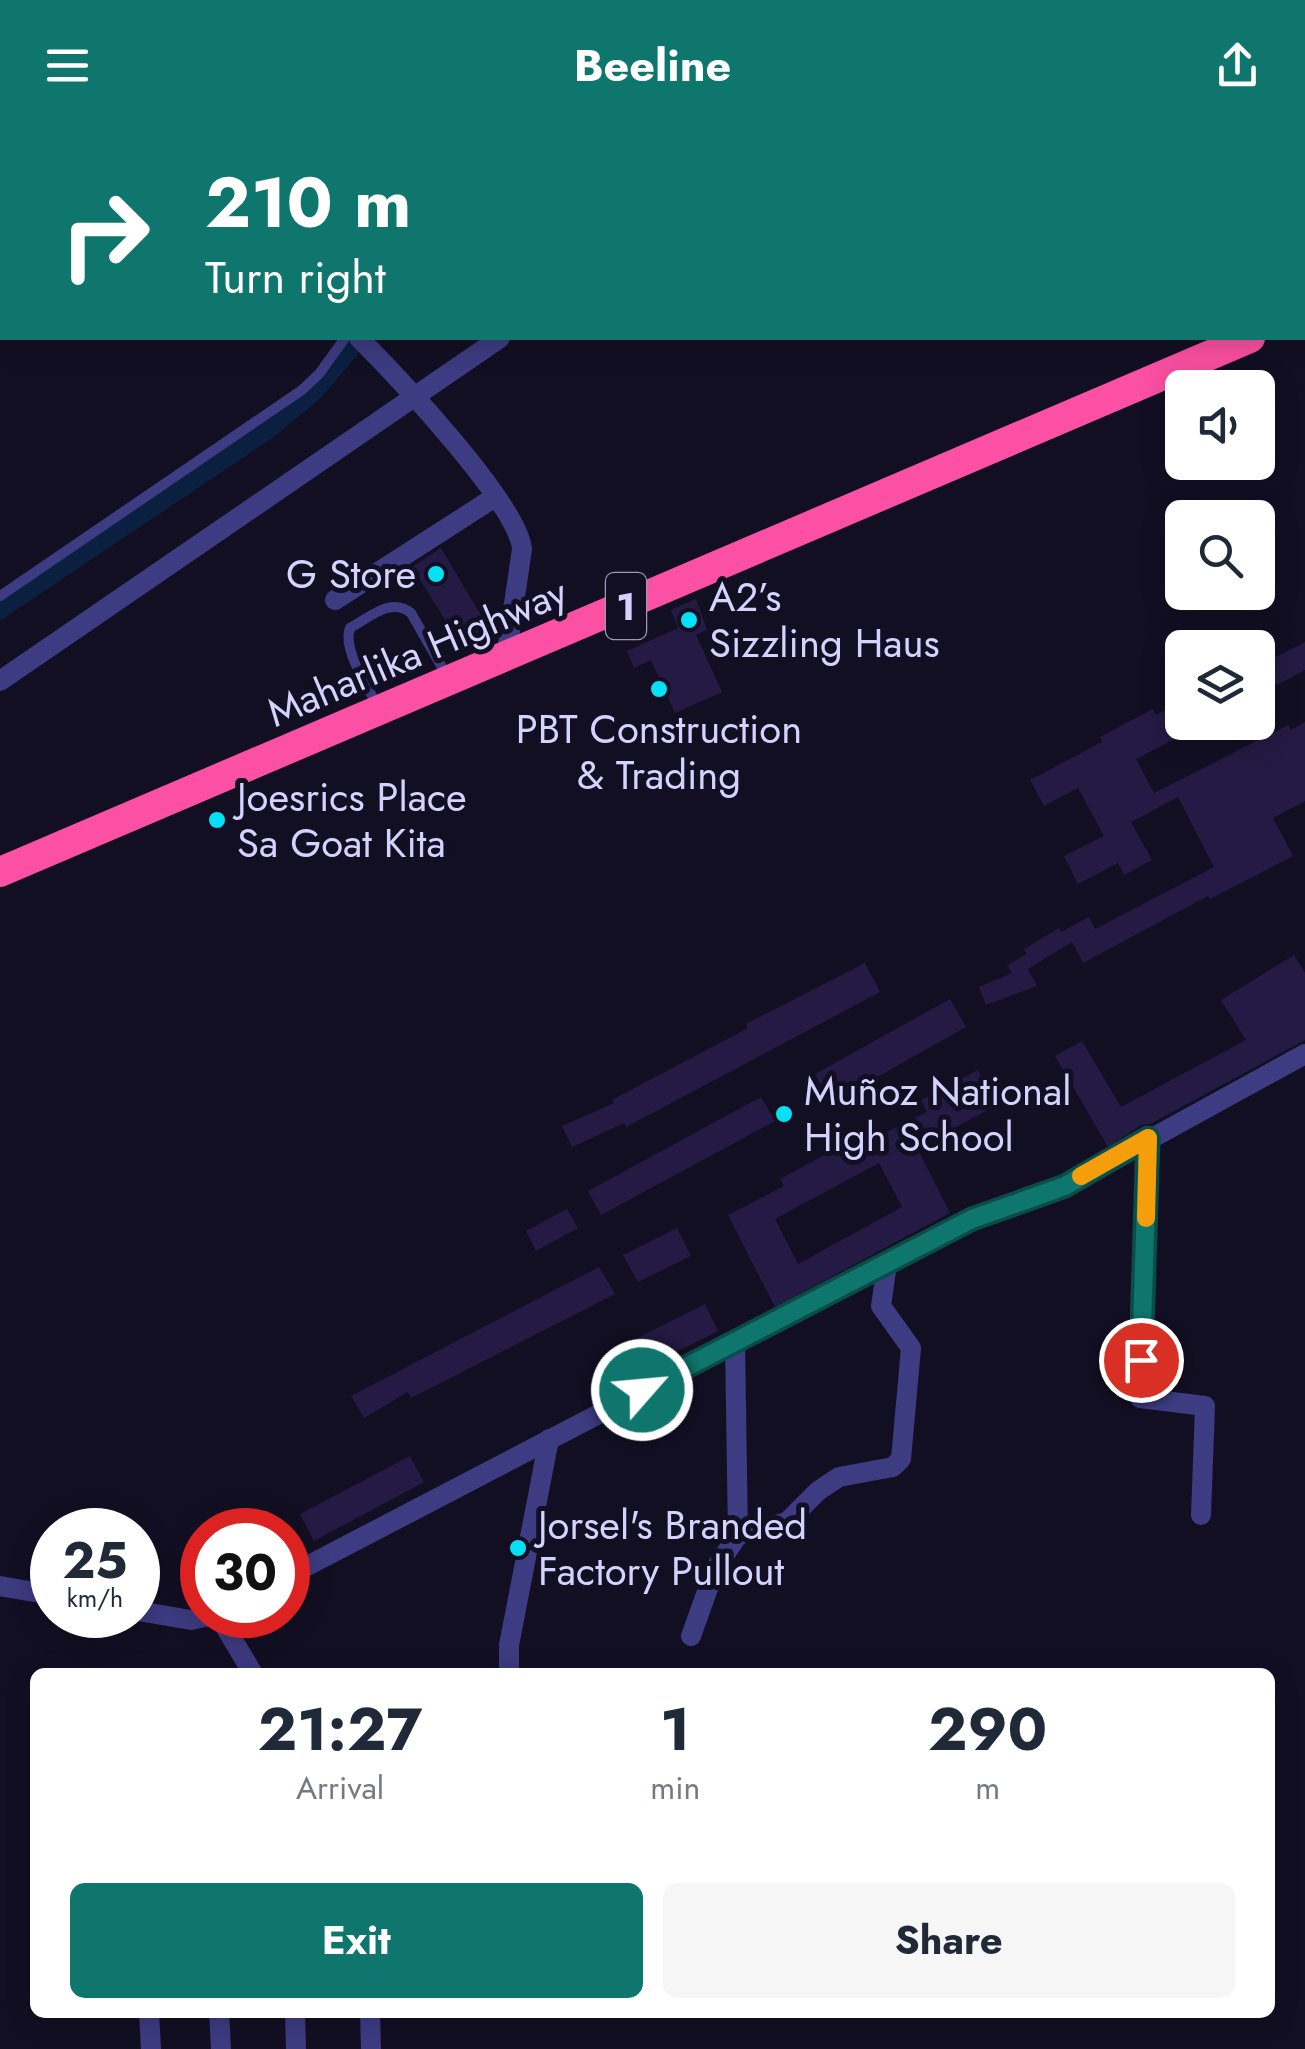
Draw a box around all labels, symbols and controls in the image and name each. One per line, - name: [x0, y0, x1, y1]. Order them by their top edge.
- text: Beeline: [574, 33, 731, 98]
- icon: menu: [40, 38, 95, 93]
- icon: share: [1210, 38, 1265, 93]
- text: 210 m: [205, 152, 411, 253]
- icon: right: [40, 170, 170, 300]
- text: Turn right: [205, 245, 386, 310]
- map controls: [1165, 370, 1275, 740]
- button: sound: [1165, 370, 1275, 480]
- button: search: [1165, 500, 1275, 610]
- place label: G Store: [286, 545, 416, 603]
- street label: Maharlika Highway: [258, 563, 576, 741]
- marker: G Store: [425, 563, 447, 585]
- place label: A2’s Sizzling Haus: [709, 568, 940, 672]
- road number: 1: [606, 573, 646, 639]
- marker: A2’s Sizzling Haus: [678, 609, 700, 631]
- button: layers: [1165, 630, 1275, 740]
- marker: PBT Construction & Trading: [648, 678, 670, 700]
- place label: PBT Construction & Trading: [516, 700, 802, 804]
- place label: Joesrics Place Sa Goat Kita: [232, 768, 467, 872]
- marker: Joesrics Place Sa Goat Kita: [206, 809, 228, 831]
- place label: Muñoz National High School: [804, 1062, 1072, 1166]
- marker: Muñoz National High School: [773, 1103, 795, 1125]
- pin: [1099, 1318, 1184, 1403]
- icon: arrive: [1114, 1333, 1169, 1388]
- position arrow: [590, 1338, 694, 1442]
- place label: Jorsel's Branded Factory Pullout: [533, 1496, 807, 1600]
- speed limit sign: 30: [180, 1508, 310, 1638]
- text: 25: [62, 1524, 128, 1597]
- marker: Jorsel's Branded Factory Pullout: [507, 1537, 529, 1559]
- text: km/h: [67, 1580, 123, 1616]
- text: 21:27: [258, 1686, 422, 1773]
- text: 1: [660, 1686, 691, 1773]
- text: 290: [928, 1686, 1047, 1773]
- text: Arrival: [296, 1765, 384, 1811]
- text: min: [650, 1765, 700, 1811]
- text: m: [975, 1765, 1000, 1811]
- button: Exit: [70, 1883, 643, 1998]
- button: Share: [663, 1883, 1235, 1998]

